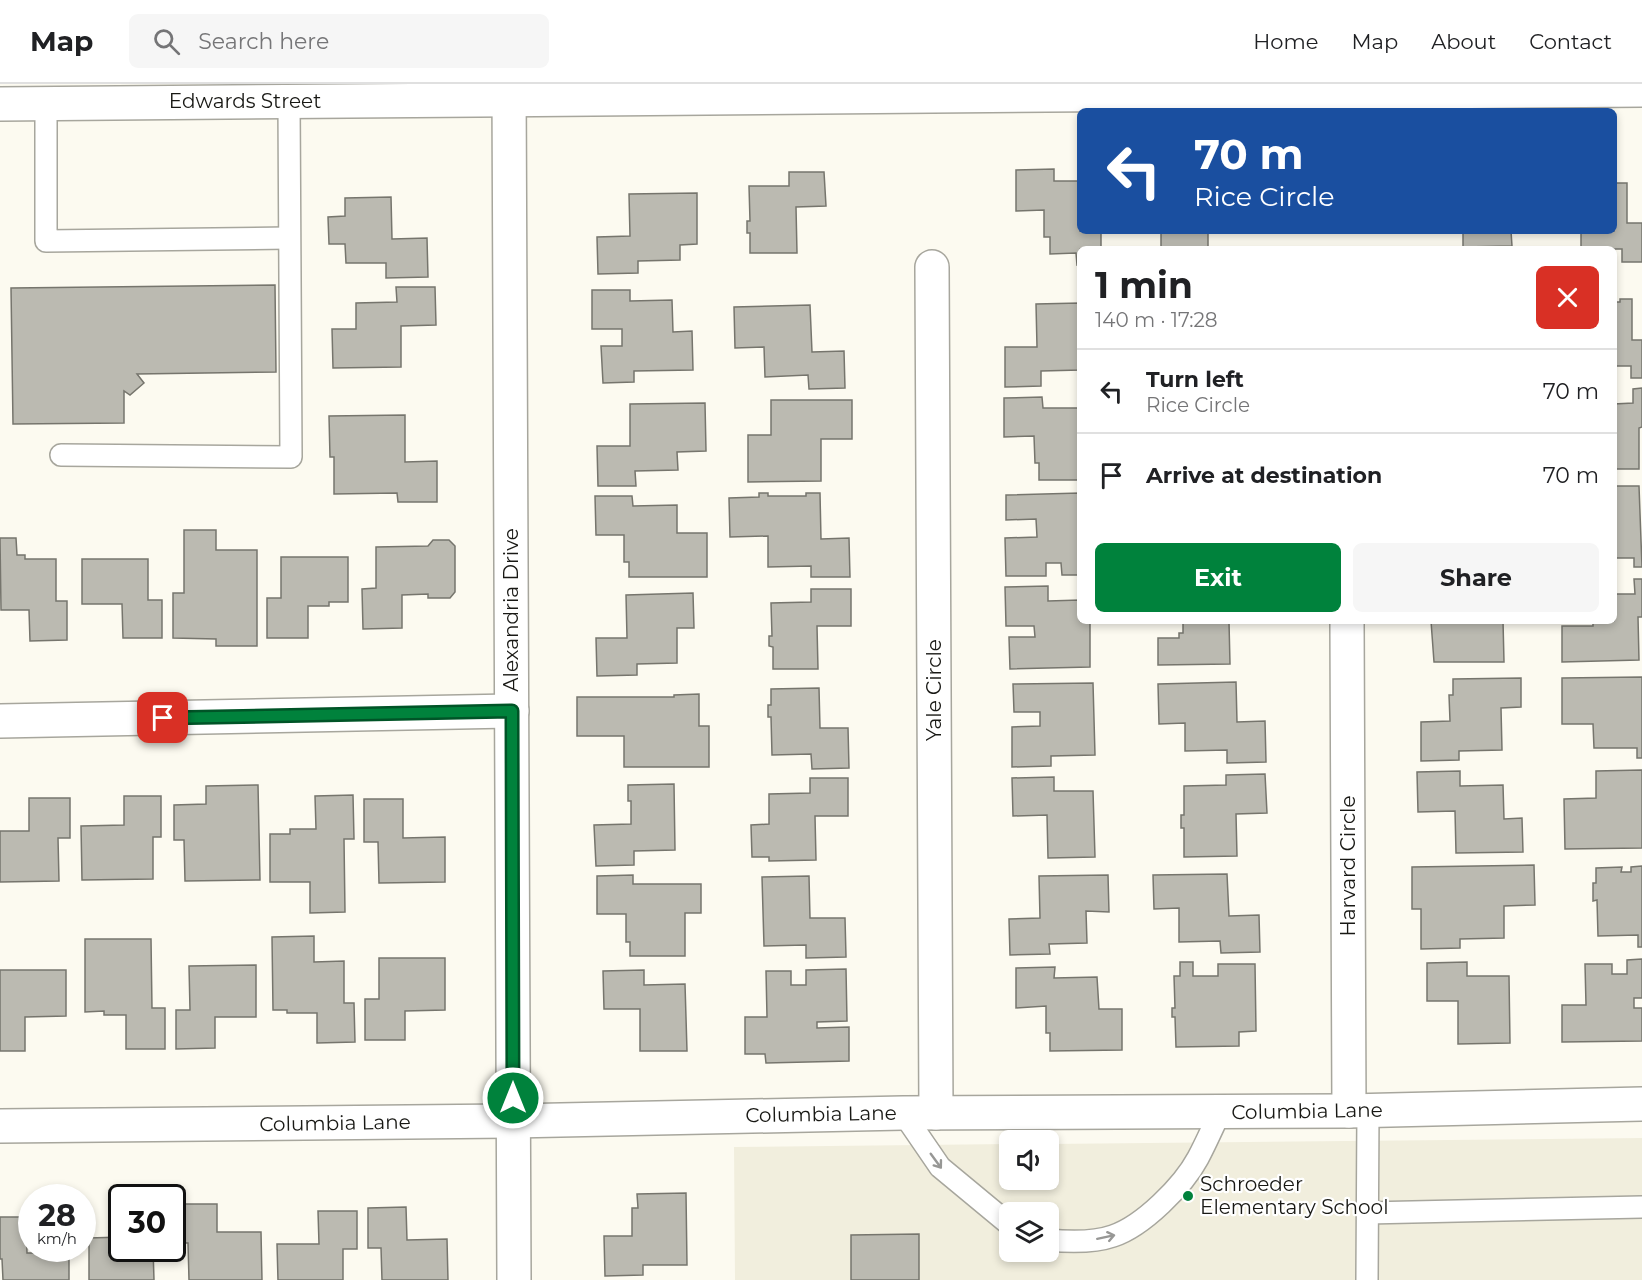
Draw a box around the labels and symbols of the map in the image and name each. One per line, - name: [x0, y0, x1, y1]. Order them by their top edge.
- street label: Edwards Street: [169, 89, 321, 113]
- street label: Alexandria Drive: [499, 528, 523, 692]
- street label: Yale Circle: [922, 639, 946, 741]
- pin: [137, 692, 188, 743]
- street label: Harvard Circle: [1336, 795, 1360, 937]
- position arrow: [481, 1066, 545, 1130]
- street label: Columbia Lane: [1231, 1098, 1383, 1124]
- street label: Columbia Lane: [745, 1101, 897, 1127]
- street label: Columbia Lane: [259, 1110, 411, 1136]
- one-way arrow: [929, 1153, 942, 1169]
- place label: Schroeder Elementary School: [1200, 1172, 1389, 1219]
- speed limit sign: 30: [108, 1184, 186, 1262]
- marker: Schroeder Elementary School: [1181, 1189, 1195, 1203]
- one-way arrow: [1096, 1230, 1115, 1242]

